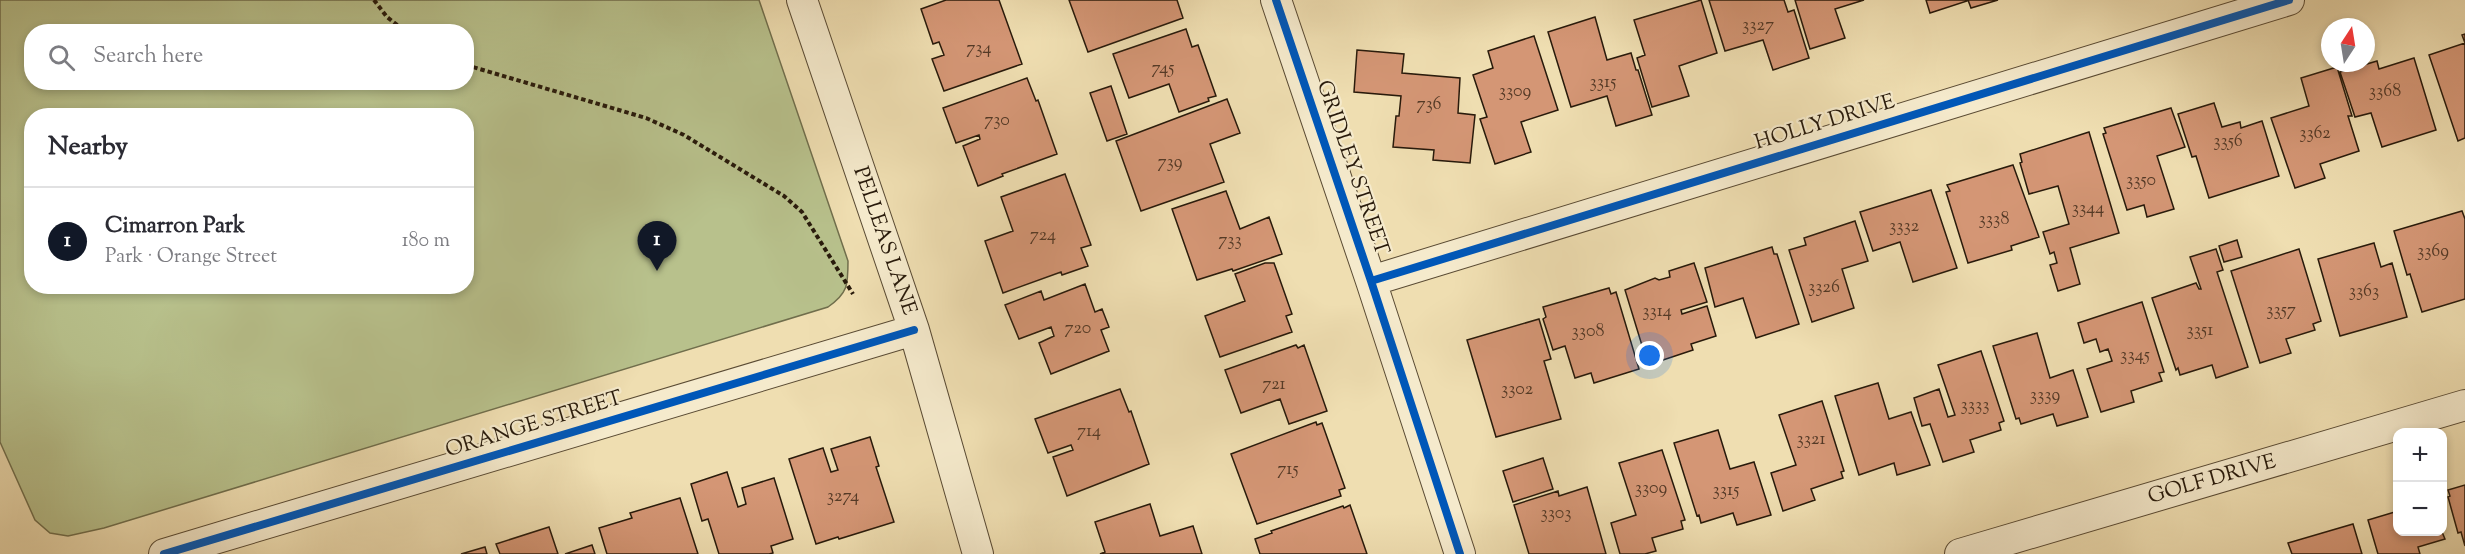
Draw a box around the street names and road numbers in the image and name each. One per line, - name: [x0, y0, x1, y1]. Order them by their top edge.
- street label: GRIDLEY STREET: [1308, 77, 1396, 260]
- street label: HOLLY DRIVE: [1751, 87, 1899, 159]
- street label: PELLEAS LANE: [845, 163, 924, 320]
- street label: ORANGE STREET: [442, 384, 626, 466]
- street label: GOLF DRIVE: [2144, 447, 2280, 513]

